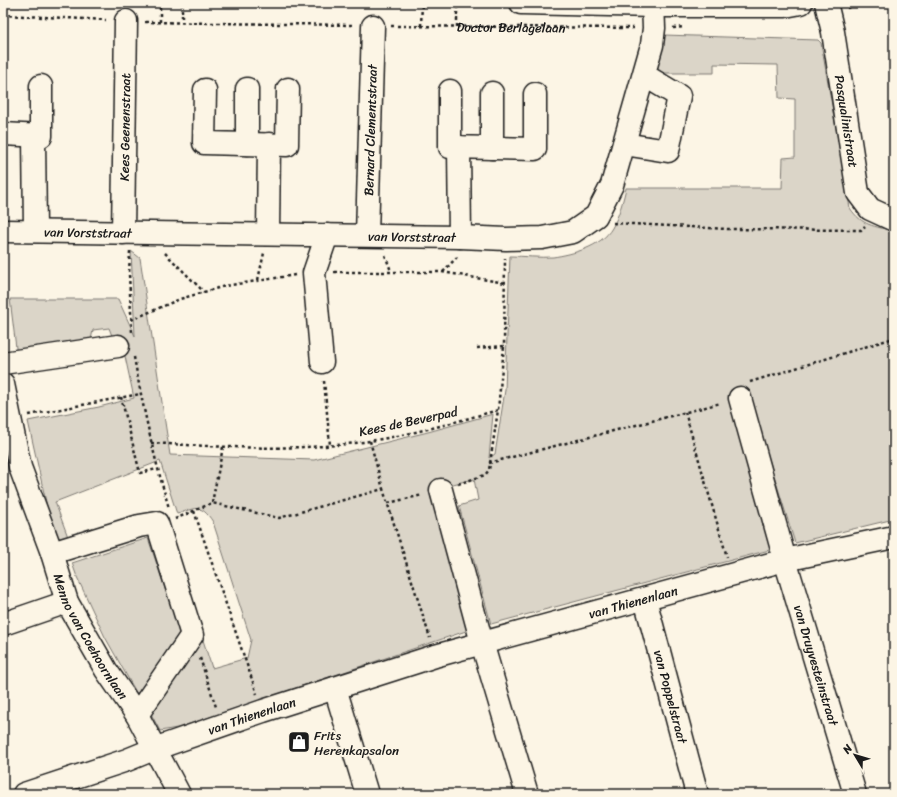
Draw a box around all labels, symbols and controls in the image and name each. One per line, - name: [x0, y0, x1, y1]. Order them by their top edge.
- street label: Doctor Berlagelaan: [456, 16, 566, 39]
- street label: Bernard Clementstraat: [357, 63, 384, 196]
- street label: Kees Geenenstraat: [113, 72, 137, 181]
- street label: Pasqualinistraat: [828, 73, 865, 169]
- street label: van Vorststraat: [44, 221, 133, 245]
- street label: van Vorststraat: [368, 225, 457, 249]
- street label: Kees de Beverpad: [357, 400, 461, 443]
- street label: Menno van Coehoornlaan: [47, 570, 134, 705]
- street label: van Thienenlaan: [586, 579, 680, 625]
- street label: van Druyvesteinstraat: [787, 602, 845, 729]
- street label: van Poppelstraat: [647, 647, 694, 747]
- street label: van Thienenlaan: [205, 690, 299, 741]
- place label: Frits Herenkapsalon: [314, 724, 399, 762]
- shop icon: Frits Herenkapsalon: [286, 729, 312, 755]
- north arrow: [835, 735, 875, 775]
- text: N: [837, 740, 858, 759]

